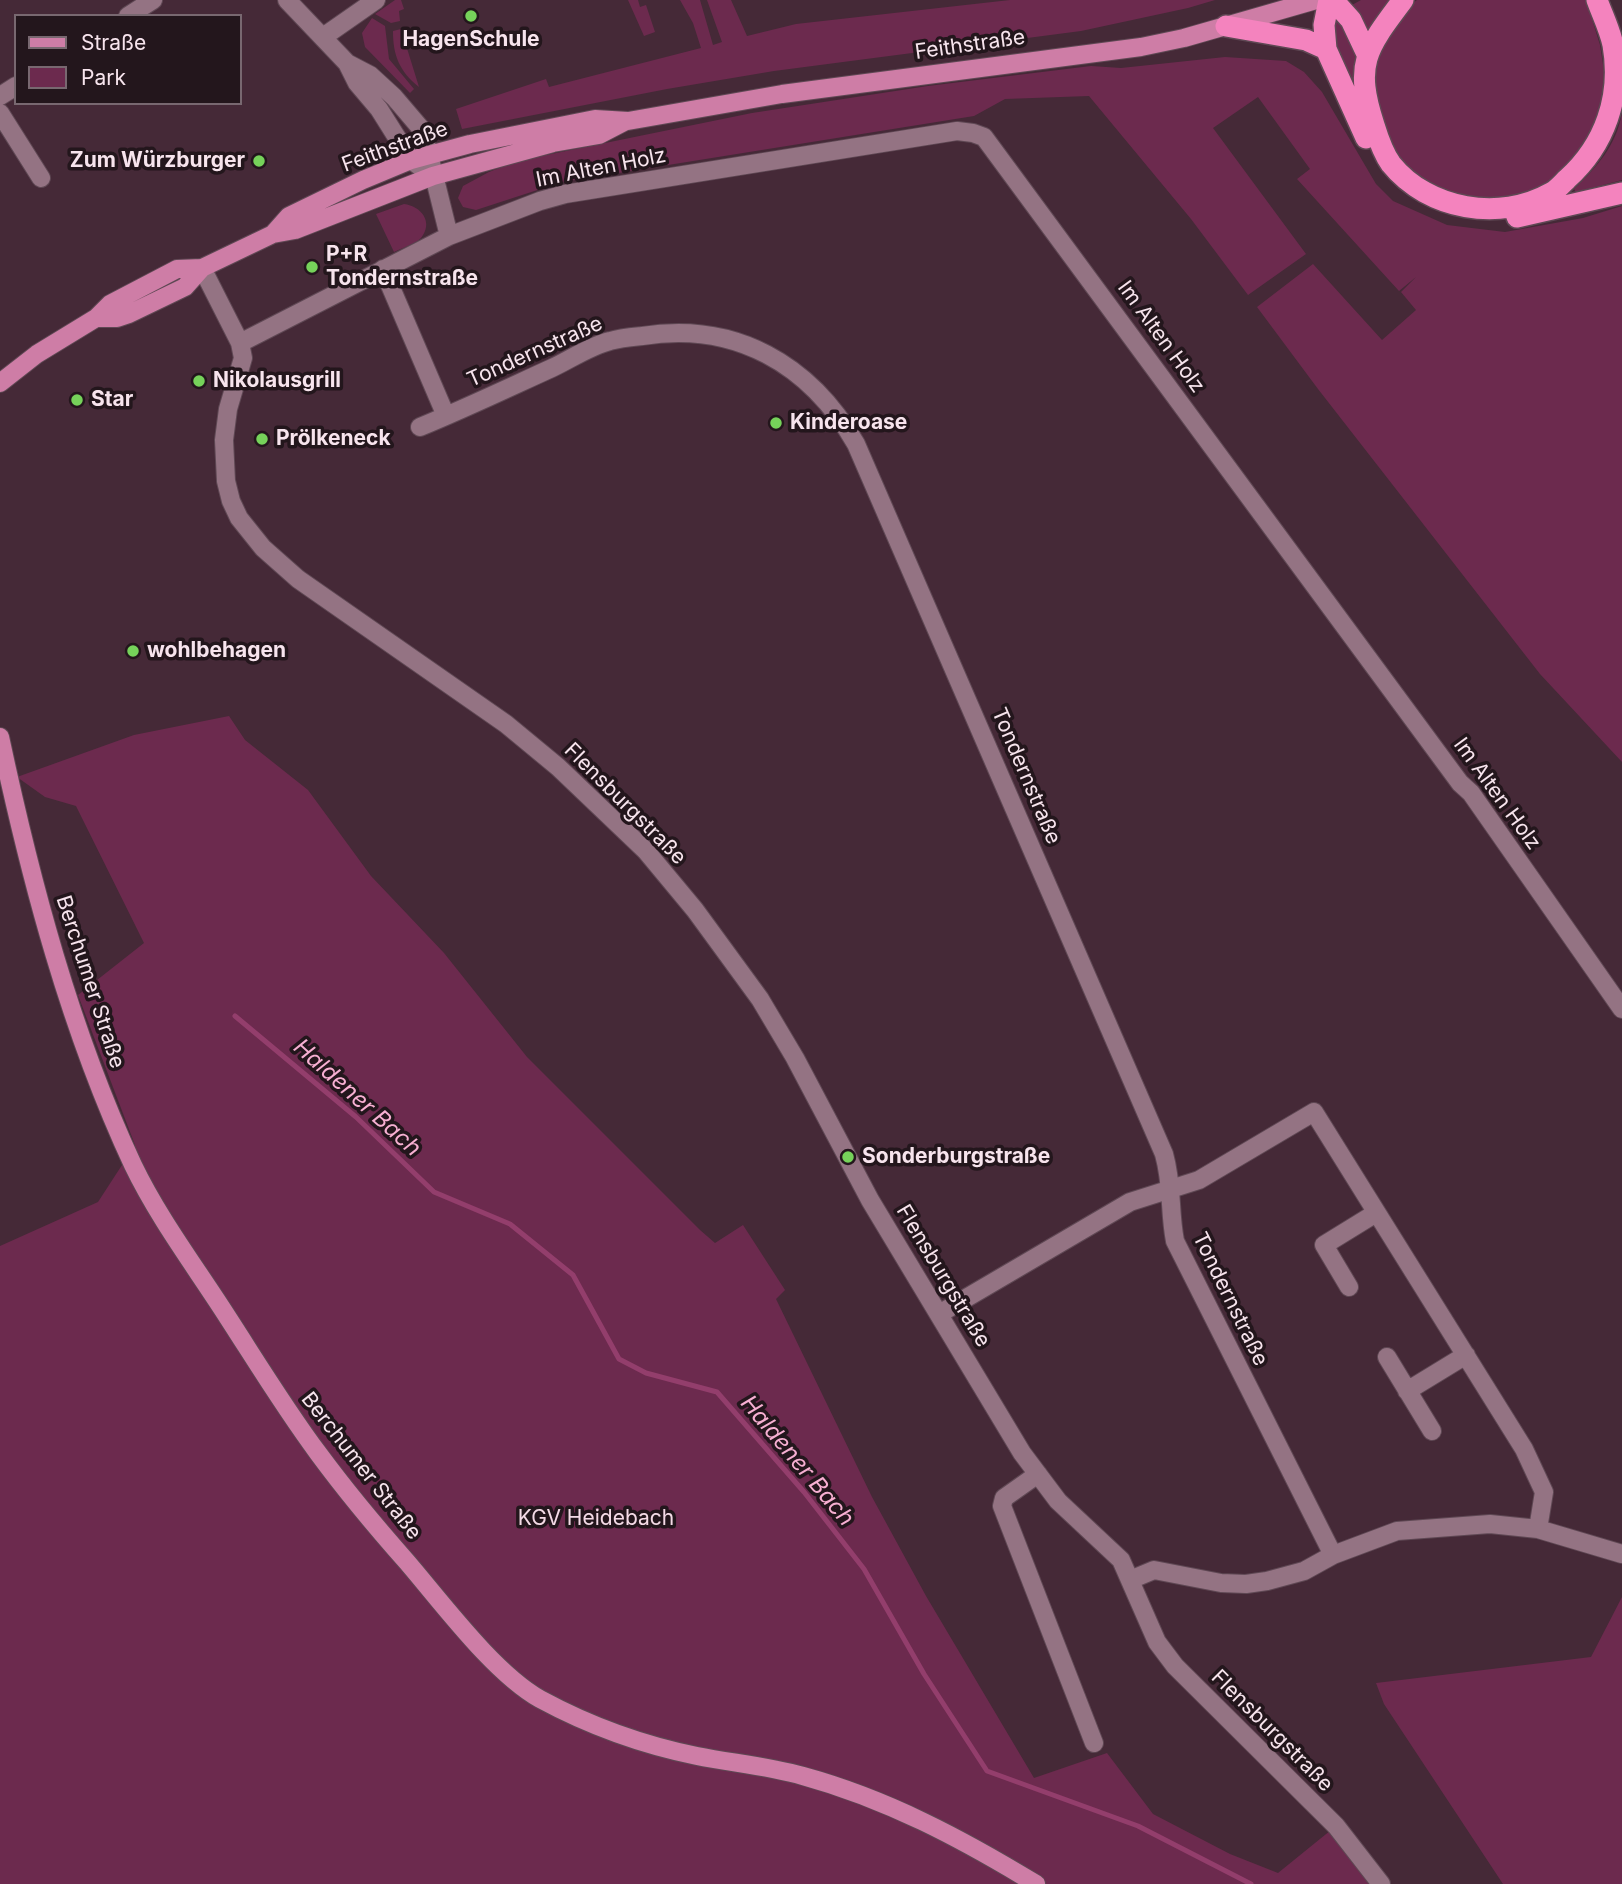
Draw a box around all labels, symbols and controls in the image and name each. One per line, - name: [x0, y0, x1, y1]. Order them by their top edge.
- marker: HagenSchule: [463, 8, 479, 24]
- legend: [14, 14, 242, 105]
- street label: Feithstraße: [913, 25, 1027, 65]
- place label: HagenSchule: [402, 27, 540, 53]
- text: Straße: [81, 30, 146, 55]
- text: Park: [81, 65, 126, 90]
- street label: Feithstraße: [339, 116, 451, 178]
- street label: Im Alten Holz: [534, 143, 668, 193]
- place label: Zum Würzburger: [70, 148, 245, 174]
- marker: Zum Würzburger: [251, 153, 267, 169]
- place label: P+R Tondernstraße: [326, 242, 478, 292]
- marker: P+R Tondernstraße: [304, 259, 320, 275]
- street label: Im Alten Holz: [1112, 276, 1210, 398]
- street label: Tondernstraße: [463, 311, 607, 393]
- place label: Nikolausgrill: [213, 368, 341, 394]
- marker: Nikolausgrill: [191, 373, 207, 389]
- place label: Star: [91, 387, 133, 413]
- marker: Star: [69, 392, 85, 408]
- place label: Kinderoase: [790, 410, 907, 436]
- marker: Kinderoase: [768, 415, 784, 431]
- place label: Prölkeneck: [276, 426, 391, 452]
- marker: Prölkeneck: [254, 431, 270, 447]
- place label: wohlbehagen: [147, 638, 286, 664]
- marker: wohlbehagen: [125, 643, 141, 659]
- street label: Tondernstraße: [986, 704, 1066, 848]
- street label: Im Alten Holz: [1448, 733, 1546, 855]
- street label: Flensburgstraße: [559, 738, 691, 870]
- street label: Berchumer Straße: [50, 892, 130, 1072]
- water label: Haldener Bach: [288, 1034, 426, 1162]
- place label: Sonderburgstraße: [862, 1144, 1050, 1170]
- marker: Sonderburgstraße: [840, 1149, 856, 1165]
- street label: Flensburgstraße: [891, 1200, 995, 1352]
- street label: Tondernstraße: [1187, 1228, 1273, 1370]
- street label: Berchumer Straße: [296, 1387, 426, 1545]
- water label: Haldener Bach: [734, 1390, 860, 1532]
- park label: KGV Heidebach: [518, 1506, 674, 1532]
- street label: Flensburgstraße: [1206, 1665, 1338, 1797]

